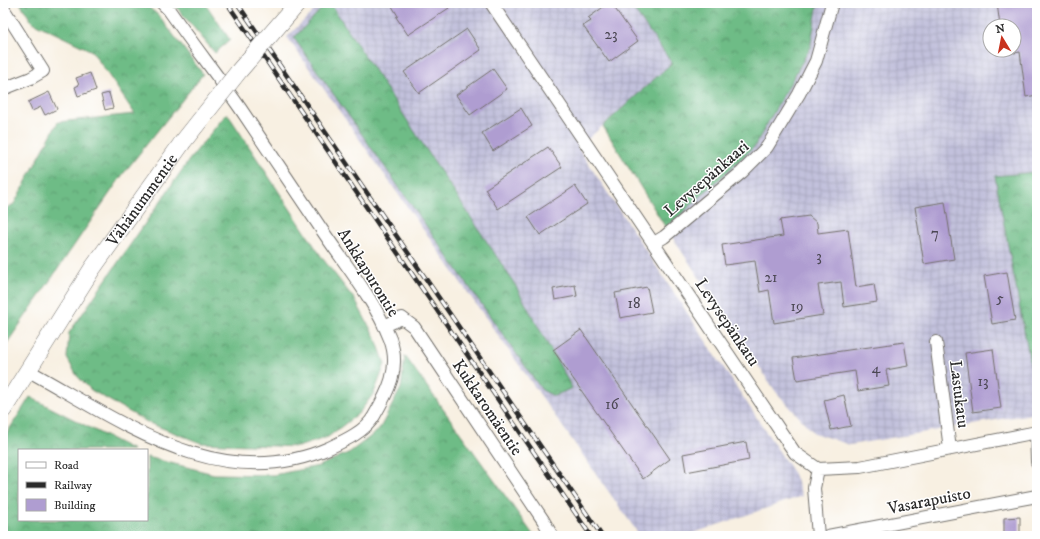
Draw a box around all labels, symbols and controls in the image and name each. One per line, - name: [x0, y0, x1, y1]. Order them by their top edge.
- north arrow: [982, 18, 1022, 58]
- text: N: [995, 21, 1006, 37]
- house number: 23: [605, 25, 617, 44]
- street label: Levysepänkaari: [660, 136, 754, 222]
- street label: Vähänummentie: [101, 149, 183, 252]
- street label: Ankkapurontie: [332, 224, 404, 321]
- house number: 7: [931, 224, 939, 243]
- house number: 3: [816, 247, 822, 266]
- house number: 21: [765, 268, 777, 287]
- street label: Levysepänkatu: [690, 274, 765, 371]
- house number: 5: [996, 289, 1004, 308]
- house number: 18: [627, 294, 641, 313]
- house number: 19: [791, 297, 803, 316]
- street label: Kukkaromäentie: [447, 355, 527, 460]
- house number: 4: [872, 359, 881, 378]
- street label: Lastukatu: [944, 359, 974, 429]
- house number: 13: [977, 372, 989, 391]
- house number: 16: [605, 395, 620, 414]
- legend: [18, 449, 148, 521]
- text: Road: [54, 458, 79, 473]
- text: Railway: [54, 478, 92, 493]
- street label: Vasarapuisto: [885, 482, 972, 520]
- text: Building: [54, 498, 95, 513]

